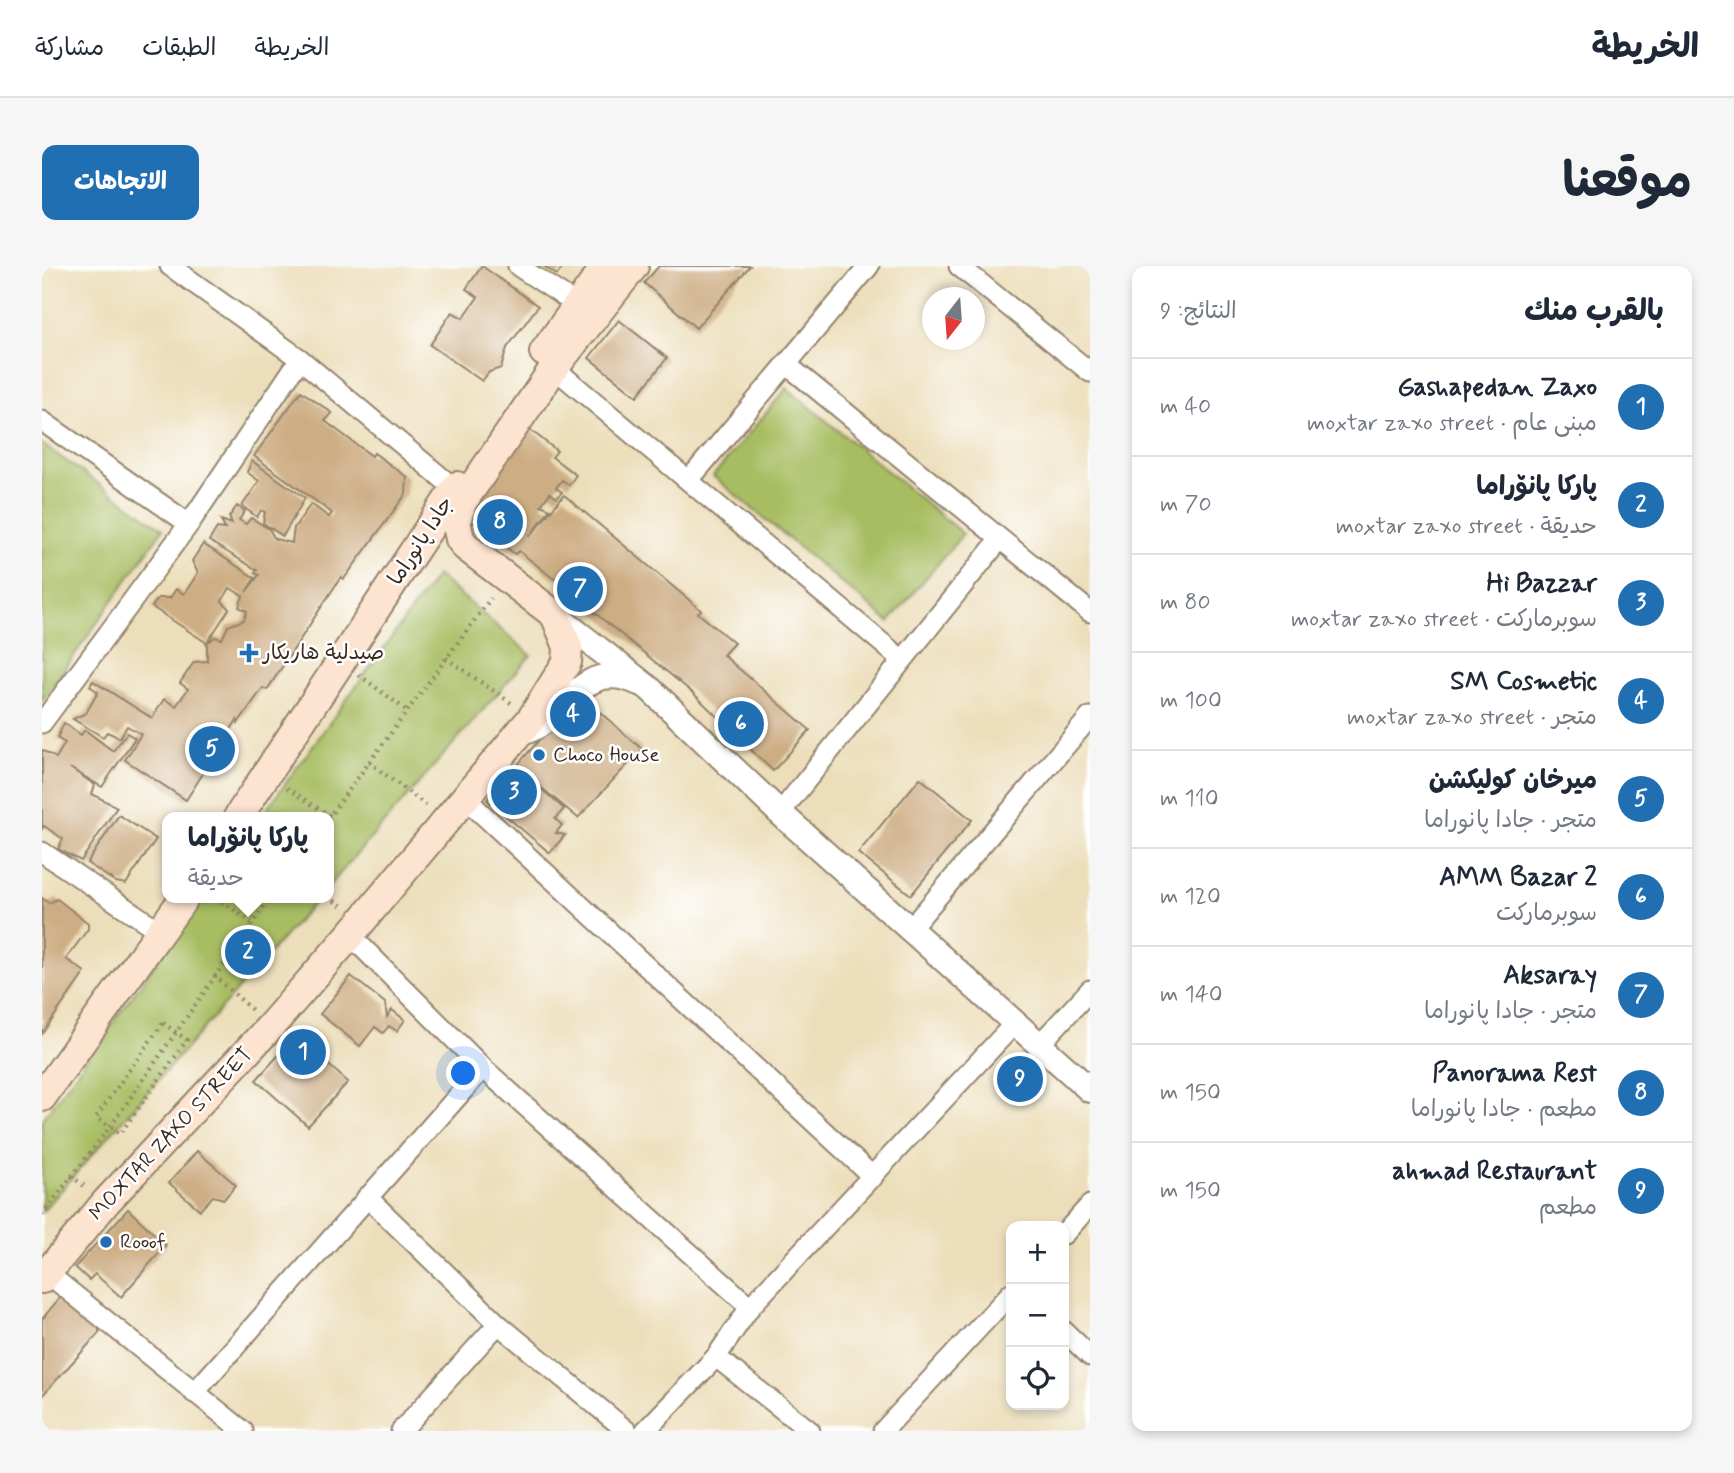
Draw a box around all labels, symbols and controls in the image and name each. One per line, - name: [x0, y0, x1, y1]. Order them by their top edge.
- text: الخريطة: [1592, 26, 1699, 70]
- text: مشاركة: [35, 33, 104, 64]
- text: الطبقات: [142, 33, 217, 64]
- text: الخريطة: [255, 33, 329, 64]
- button: الاتجاهات: [42, 145, 199, 220]
- text: موقعنا: [1562, 150, 1692, 215]
- north arrow: [922, 287, 985, 350]
- text: بالقرب منك: [1524, 292, 1664, 331]
- text: النتائج: 9: [1160, 297, 1237, 327]
- text: Gashapedan Zaxo: [1397, 371, 1597, 405]
- text: 40 m: [1160, 392, 1211, 422]
- text: 1: [1636, 392, 1646, 422]
- text: مبنى عام · moxtar zaxo street: [1307, 409, 1597, 439]
- text: پارکا پانۆراما: [1476, 470, 1597, 504]
- text: 70 m: [1160, 490, 1212, 520]
- text: 2: [1635, 490, 1647, 520]
- street label: جادا پانوراما: [382, 491, 460, 591]
- pin: 8: [477, 496, 523, 548]
- text: حديقة · moxtar zaxo street: [1336, 512, 1597, 542]
- pin: 7: [557, 563, 603, 615]
- text: Hi Bazzar: [1486, 567, 1597, 601]
- text: 80 m: [1160, 588, 1211, 618]
- text: 3: [1636, 588, 1646, 618]
- text: سوبرماركت · moxtar zaxo street: [1291, 605, 1597, 635]
- place label: صيدلية هاريكار: [261, 639, 384, 667]
- marker: صيدلية هاريكار: [241, 645, 257, 661]
- text: SM Cosmetic: [1450, 665, 1597, 699]
- text: 100 m: [1160, 686, 1222, 716]
- text: 4: [1634, 686, 1648, 716]
- pin: 4: [550, 688, 596, 740]
- pin: 6: [718, 698, 764, 750]
- text: متجر · moxtar zaxo street: [1347, 703, 1597, 733]
- pin: 5: [189, 723, 235, 775]
- place label: Choco House: [553, 741, 660, 769]
- marker: Choco House: [531, 747, 547, 763]
- text: میرخان کولیکشن: [1429, 764, 1597, 798]
- pin: 3: [491, 766, 537, 818]
- text: 110 m: [1160, 784, 1219, 814]
- text: 5: [1634, 784, 1648, 814]
- text: متجر · جادا پانوراما: [1424, 806, 1597, 836]
- popup: [162, 812, 334, 903]
- text: پارکا پانۆراما: [188, 822, 308, 856]
- text: AMM Bazar 2: [1439, 861, 1597, 895]
- text: حديقة: [188, 864, 244, 894]
- text: 120 m: [1160, 882, 1221, 912]
- text: 6: [1635, 882, 1647, 912]
- text: سوبرماركت: [1496, 899, 1597, 929]
- pin: 2: [225, 926, 271, 978]
- text: Aksaray: [1503, 959, 1597, 993]
- text: 140 m: [1160, 980, 1223, 1010]
- text: 7: [1634, 980, 1648, 1010]
- text: متجر · جادا پانوراما: [1424, 997, 1597, 1027]
- pin: 1: [280, 1026, 326, 1078]
- street label: MOXTAR ZAXO STREET: [83, 1041, 259, 1227]
- pin: 9: [997, 1053, 1043, 1105]
- your location: [446, 1056, 480, 1090]
- text: Panorama Rest: [1432, 1057, 1597, 1091]
- text: 150 m: [1160, 1078, 1221, 1108]
- text: 8: [1635, 1078, 1648, 1108]
- text: مطعم · جادا پانوراما: [1411, 1095, 1597, 1125]
- text: ahmad Restaurant: [1392, 1155, 1597, 1189]
- text: 150 m: [1160, 1176, 1221, 1206]
- text: 9: [1635, 1176, 1647, 1206]
- text: مطعم: [1539, 1193, 1597, 1223]
- map controls: [1006, 1221, 1069, 1410]
- button: +: [1006, 1221, 1069, 1284]
- place label: Rooof: [120, 1228, 166, 1256]
- marker: Rooof: [98, 1234, 114, 1250]
- button: −: [1006, 1284, 1069, 1347]
- button: locate: [1006, 1347, 1069, 1410]

